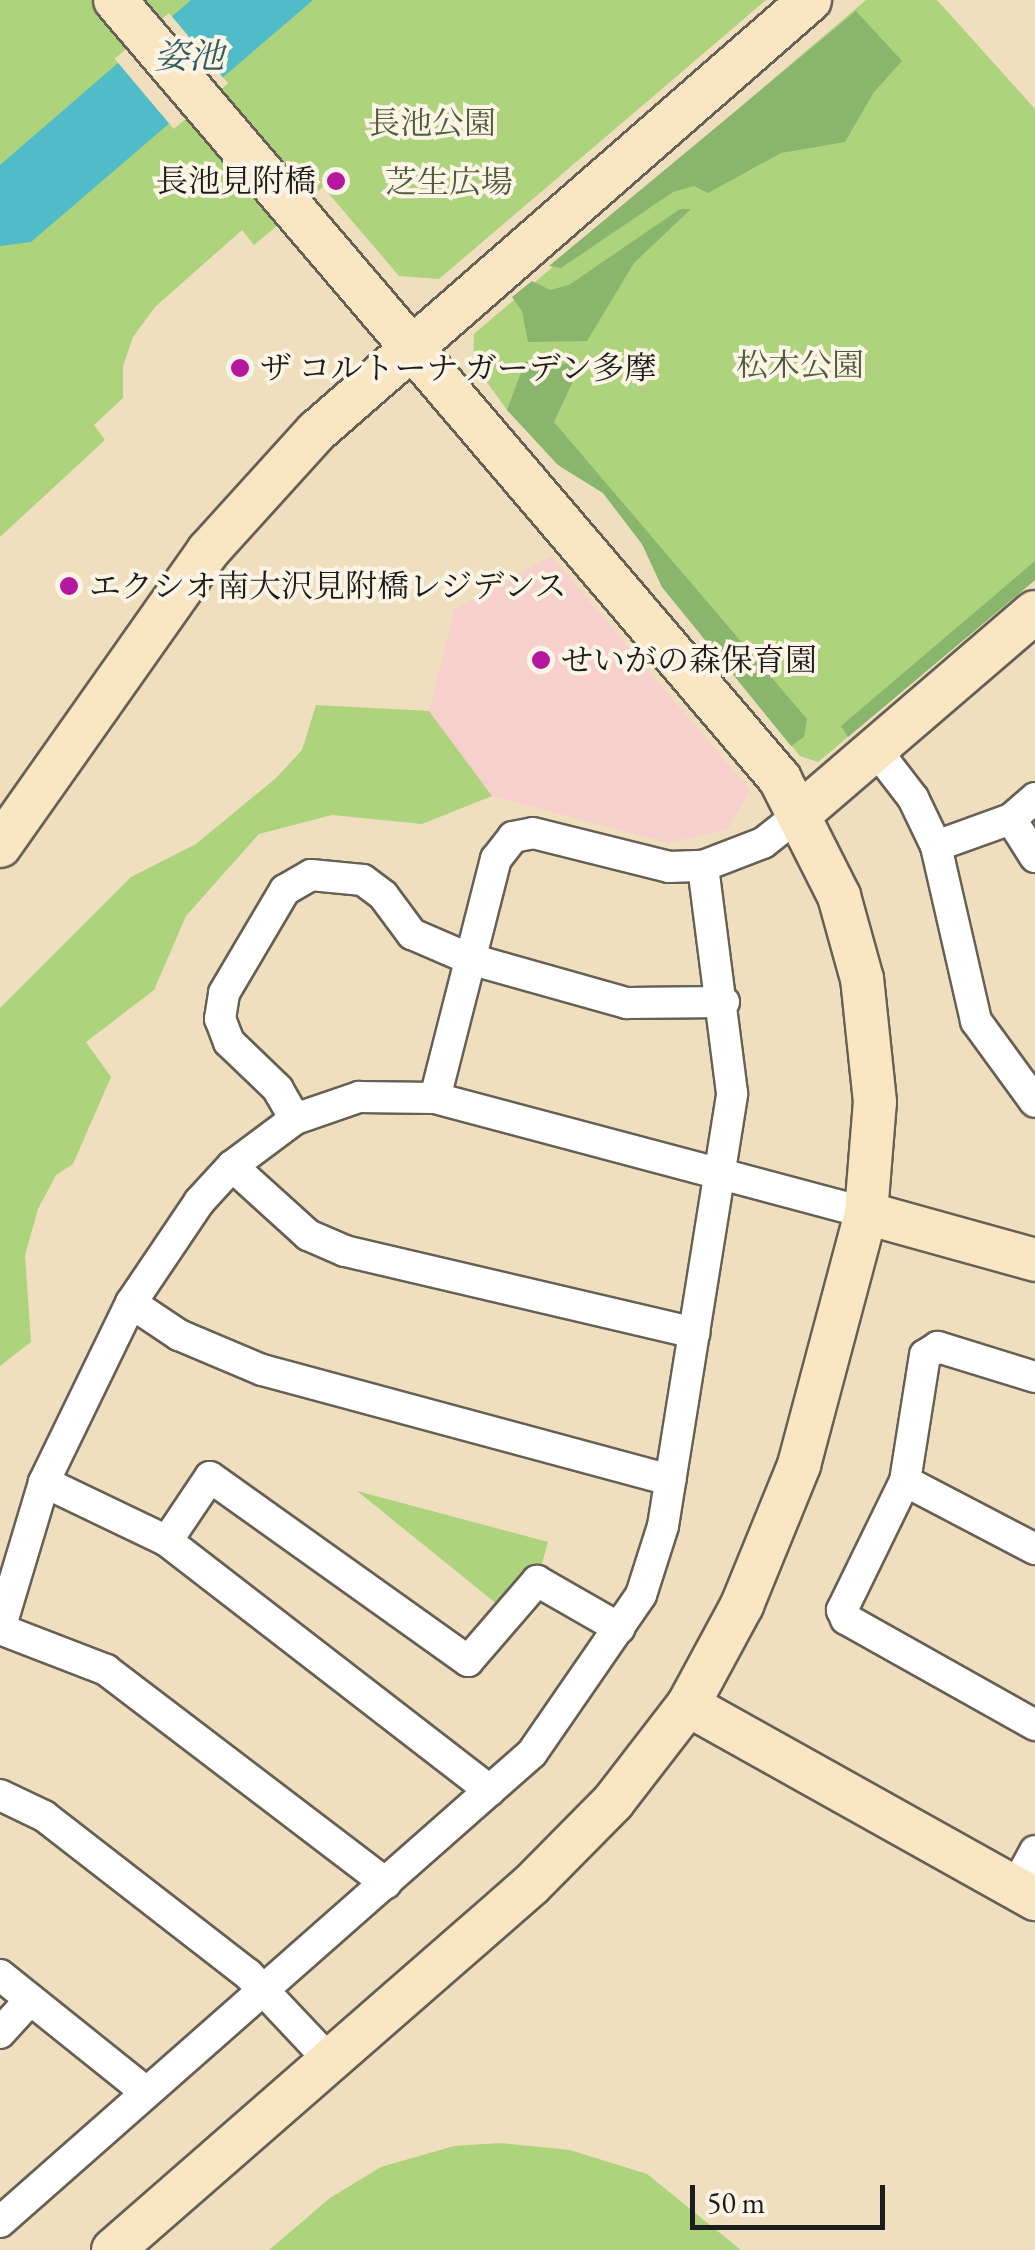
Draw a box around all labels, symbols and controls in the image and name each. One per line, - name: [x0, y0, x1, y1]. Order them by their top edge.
- water label: 姿池: [154, 35, 224, 77]
- park label: 長池公園: [368, 104, 496, 142]
- place label: 長池見附橋: [156, 162, 316, 200]
- park label: 芝生広場: [385, 163, 513, 201]
- marker: 長池見附橋: [325, 170, 347, 192]
- park label: 松木公園: [736, 346, 864, 384]
- place label: ザ コルトーナ ガーデン多摩: [260, 349, 657, 387]
- marker: ザ コルトーナ ガーデン多摩: [229, 357, 251, 379]
- place label: エクシオ南大沢見附橋レジデンス: [89, 567, 569, 605]
- marker: エクシオ南大沢見附橋レジデンス: [58, 575, 80, 597]
- place label: せいがの森保育園: [561, 641, 817, 679]
- marker: せいがの森保育園: [530, 649, 552, 671]
- scale bar: [695, 2165, 890, 2227]
- text: 50 m: [707, 2183, 765, 2222]

